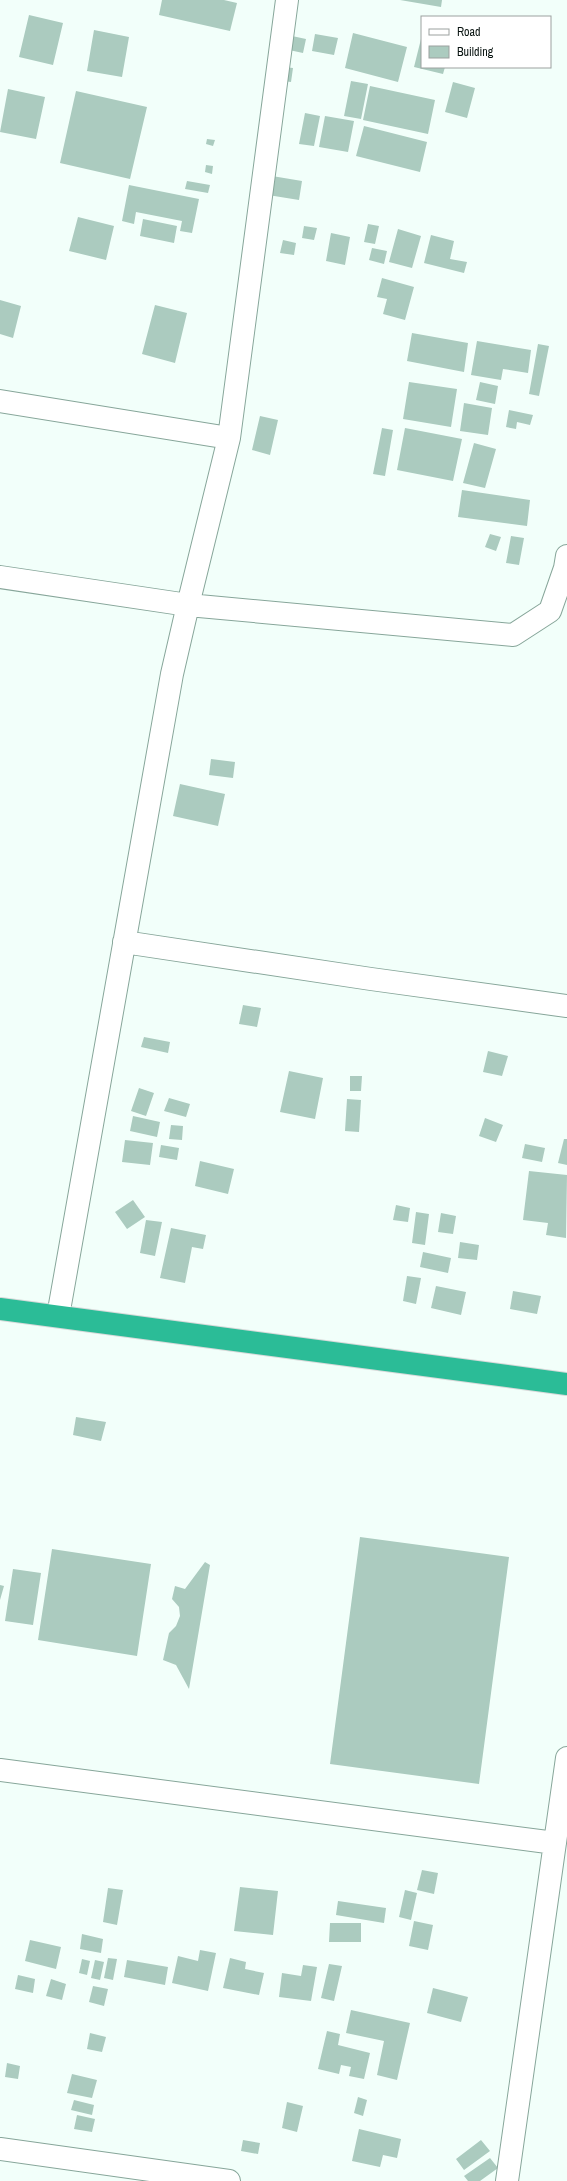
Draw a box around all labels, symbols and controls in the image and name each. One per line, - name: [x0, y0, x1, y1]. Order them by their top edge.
- legend: [421, 16, 551, 68]
- text: Road: [457, 24, 481, 40]
- text: Building: [457, 44, 494, 60]

